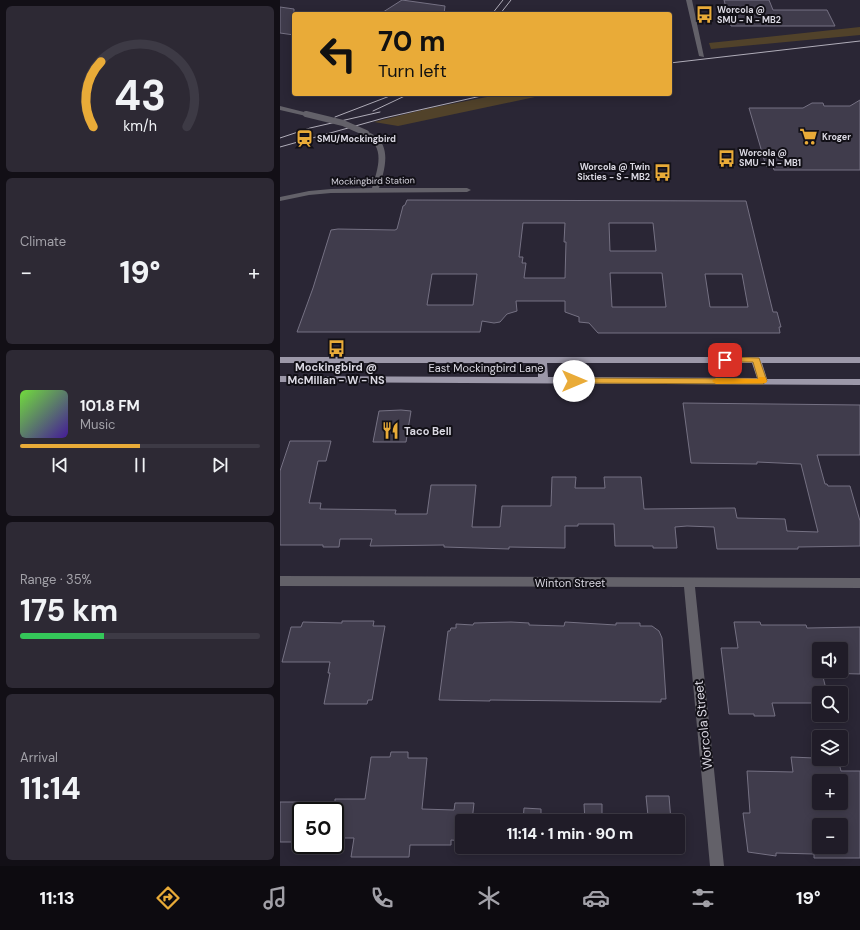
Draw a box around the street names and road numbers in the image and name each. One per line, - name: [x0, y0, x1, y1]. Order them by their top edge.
- street label: Mockingbird Station: [331, 174, 415, 188]
- street label: East Mockingbird Lane: [429, 361, 543, 375]
- street label: Winton Street: [535, 576, 605, 590]
- street label: Worcola Street: [690, 680, 716, 770]

